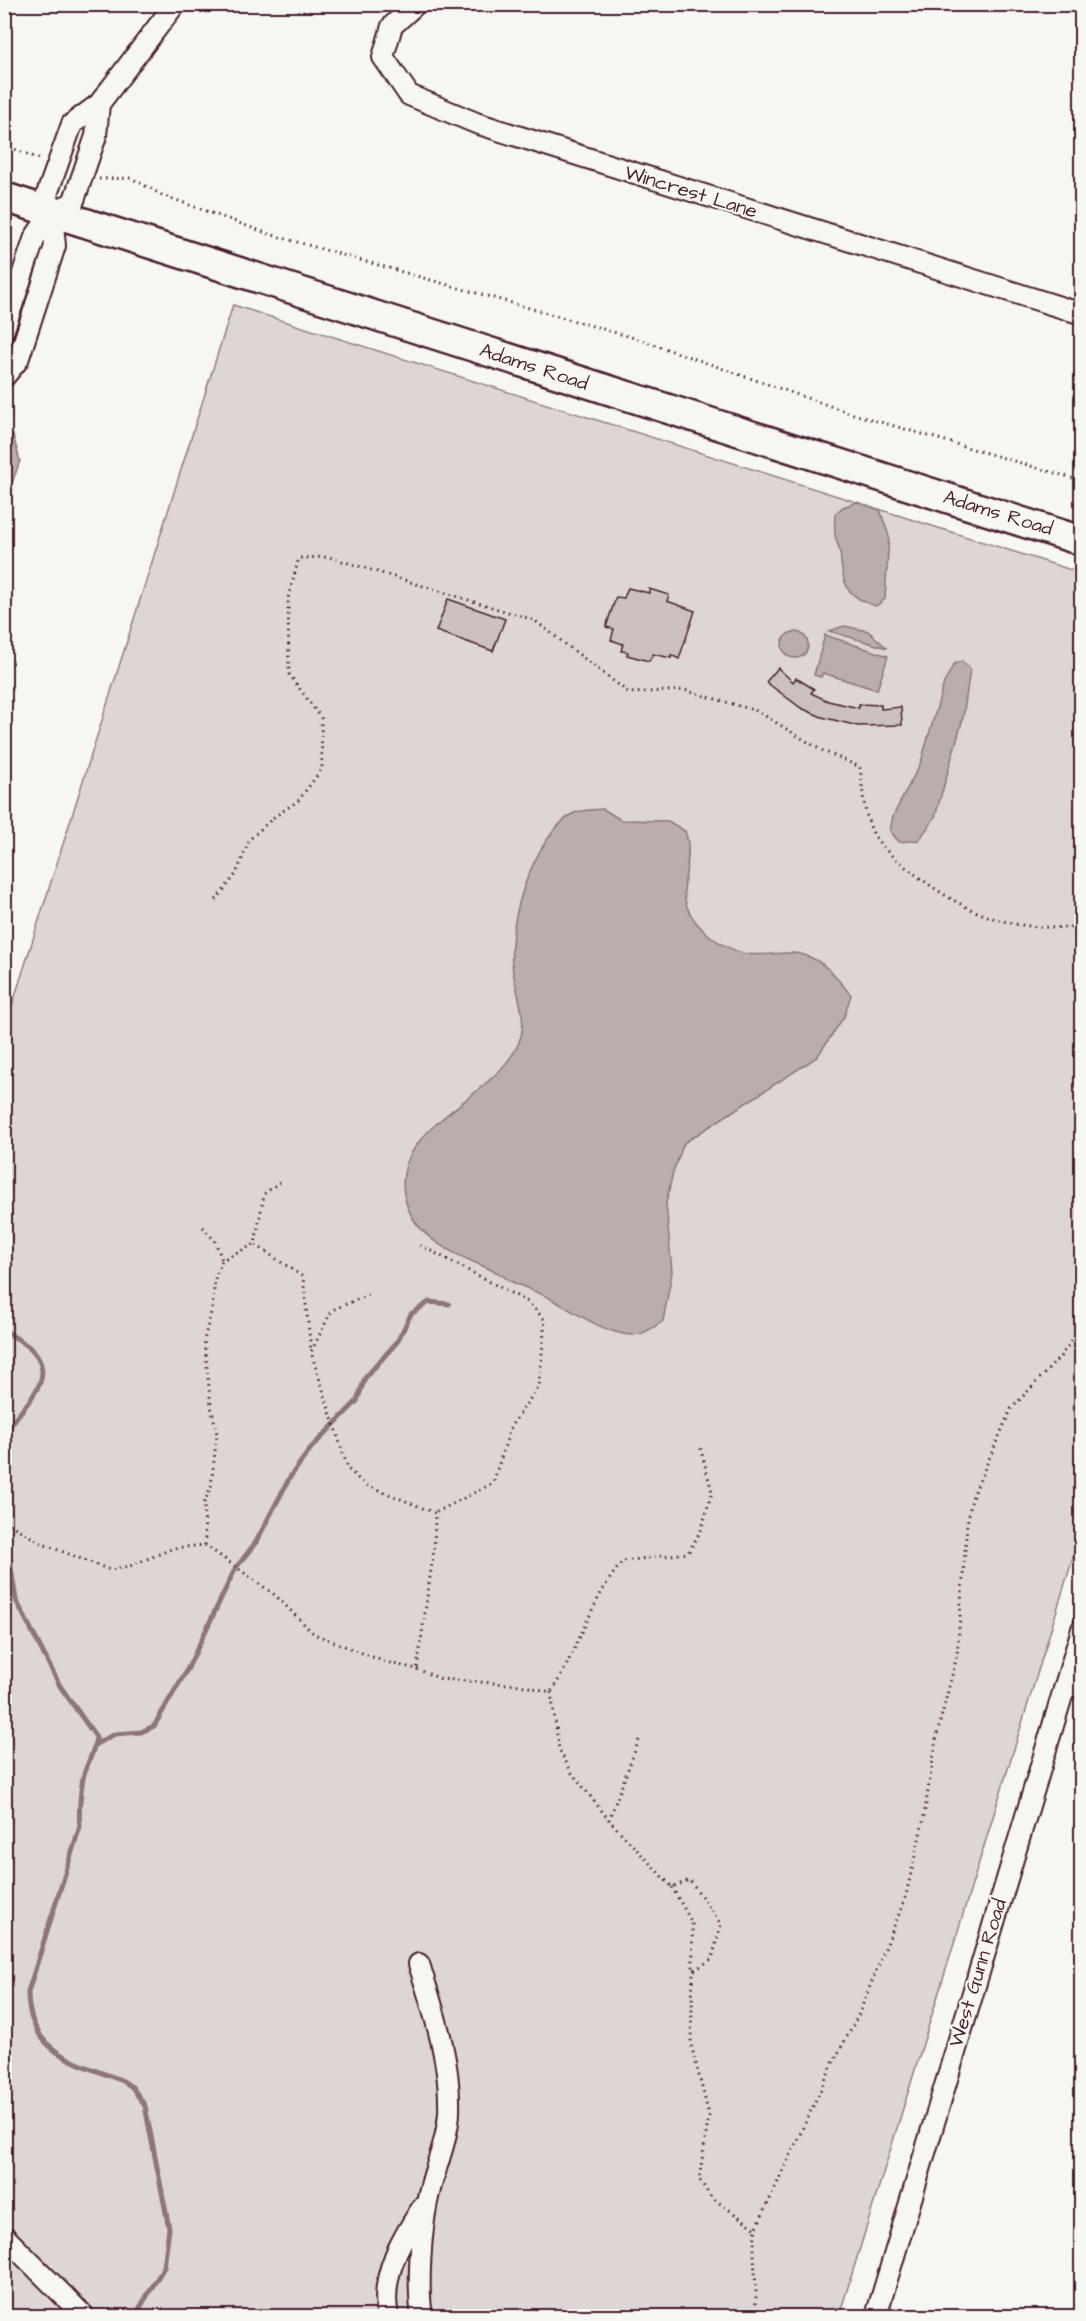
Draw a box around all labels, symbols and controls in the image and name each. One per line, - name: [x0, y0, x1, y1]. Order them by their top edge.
- street label: Wincrest Lane: [621, 159, 761, 226]
- street label: Adams Road: [476, 336, 592, 398]
- street label: Adams Road: [940, 483, 1056, 543]
- street label: West Gunn Road: [942, 1895, 1014, 2051]

